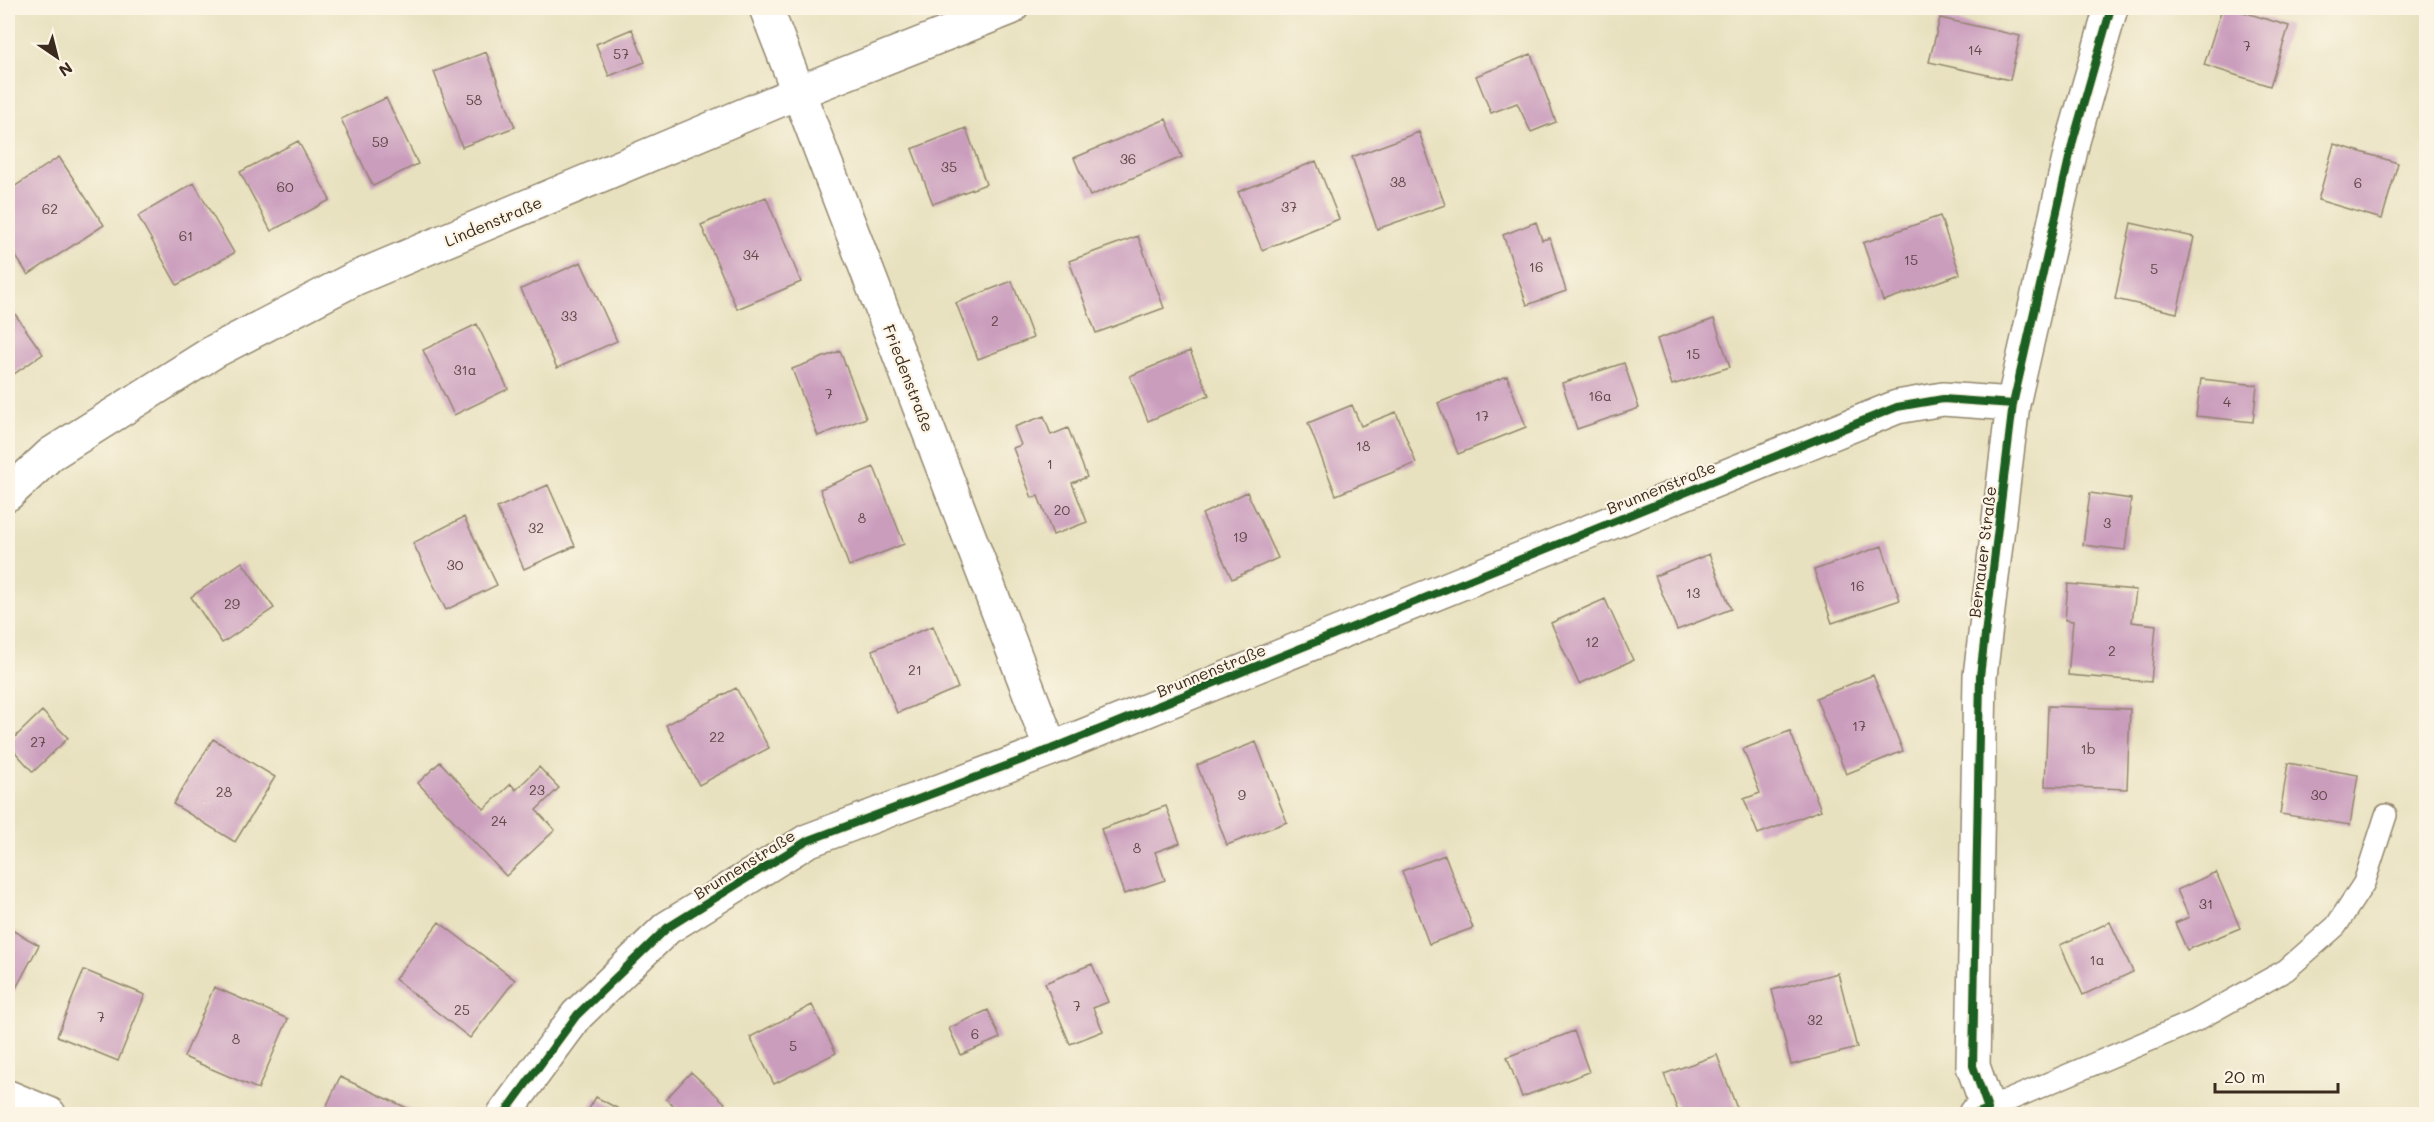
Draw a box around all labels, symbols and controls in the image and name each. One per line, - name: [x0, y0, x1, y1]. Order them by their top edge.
- north arrow: [27, 27, 87, 87]
- house number: 7: [2243, 36, 2251, 55]
- house number: 14: [1968, 40, 1983, 59]
- house number: 57: [613, 44, 629, 63]
- text: N: [55, 58, 77, 82]
- house number: 58: [466, 90, 482, 109]
- house number: 59: [372, 132, 388, 151]
- house number: 36: [1120, 149, 1136, 168]
- house number: 35: [941, 157, 957, 176]
- house number: 38: [1390, 172, 1406, 191]
- house number: 6: [2354, 173, 2362, 192]
- house number: 60: [276, 177, 294, 196]
- street label: Lindenstraße: [441, 191, 545, 251]
- house number: 37: [1281, 197, 1297, 216]
- house number: 62: [42, 199, 58, 218]
- house number: 61: [179, 226, 193, 245]
- house number: 34: [743, 245, 760, 264]
- house number: 15: [1904, 250, 1918, 269]
- house number: 16: [1529, 257, 1543, 276]
- house number: 5: [2150, 259, 2158, 278]
- house number: 33: [561, 306, 577, 325]
- house number: 2: [991, 311, 999, 330]
- street label: Friedenstraße: [879, 321, 939, 435]
- house number: 15: [1686, 344, 1700, 363]
- house number: 31a: [453, 360, 477, 379]
- house number: 7: [825, 384, 833, 403]
- house number: 16a: [1588, 386, 1612, 405]
- house number: 4: [2223, 392, 2232, 411]
- house number: 17: [1475, 406, 1489, 425]
- house number: 18: [1356, 436, 1370, 455]
- house number: 1: [1047, 454, 1053, 473]
- street label: Brunnenstraße: [1603, 456, 1719, 518]
- street label: Bernauer Straße: [1963, 485, 2001, 619]
- house number: 20: [1054, 500, 1071, 519]
- house number: 8: [858, 508, 866, 527]
- house number: 3: [2103, 513, 2111, 532]
- house number: 32: [528, 518, 544, 537]
- house number: 19: [1233, 527, 1247, 546]
- house number: 30: [447, 555, 464, 574]
- house number: 16: [1850, 576, 1864, 595]
- house number: 13: [1686, 583, 1700, 602]
- house number: 29: [224, 594, 240, 613]
- house number: 12: [1585, 632, 1599, 651]
- street label: Brunnenstraße: [1153, 639, 1269, 701]
- house number: 2: [2108, 641, 2116, 660]
- house number: 21: [908, 660, 922, 679]
- house number: 17: [1852, 716, 1866, 735]
- house number: 22: [709, 727, 725, 746]
- house number: 27: [30, 732, 46, 751]
- house number: 1b: [2080, 739, 2096, 758]
- house number: 23: [529, 780, 545, 799]
- house number: 28: [216, 782, 232, 801]
- house number: 9: [1238, 785, 1246, 804]
- house number: 30: [2311, 785, 2328, 804]
- house number: 24: [491, 811, 508, 830]
- street label: Brunnenstraße: [689, 824, 799, 904]
- house number: 8: [1133, 838, 1141, 857]
- house number: 31: [2199, 894, 2213, 913]
- house number: 1a: [2090, 950, 2104, 969]
- house number: 7: [1073, 996, 1081, 1015]
- house number: 25: [454, 1000, 470, 1019]
- house number: 7: [97, 1007, 105, 1026]
- house number: 32: [1807, 1010, 1823, 1029]
- house number: 6: [971, 1024, 979, 1043]
- house number: 8: [232, 1029, 240, 1048]
- house number: 5: [789, 1036, 797, 1055]
- scale bar: [2215, 1056, 2338, 1094]
- text: 20 m: [2224, 1064, 2265, 1088]

